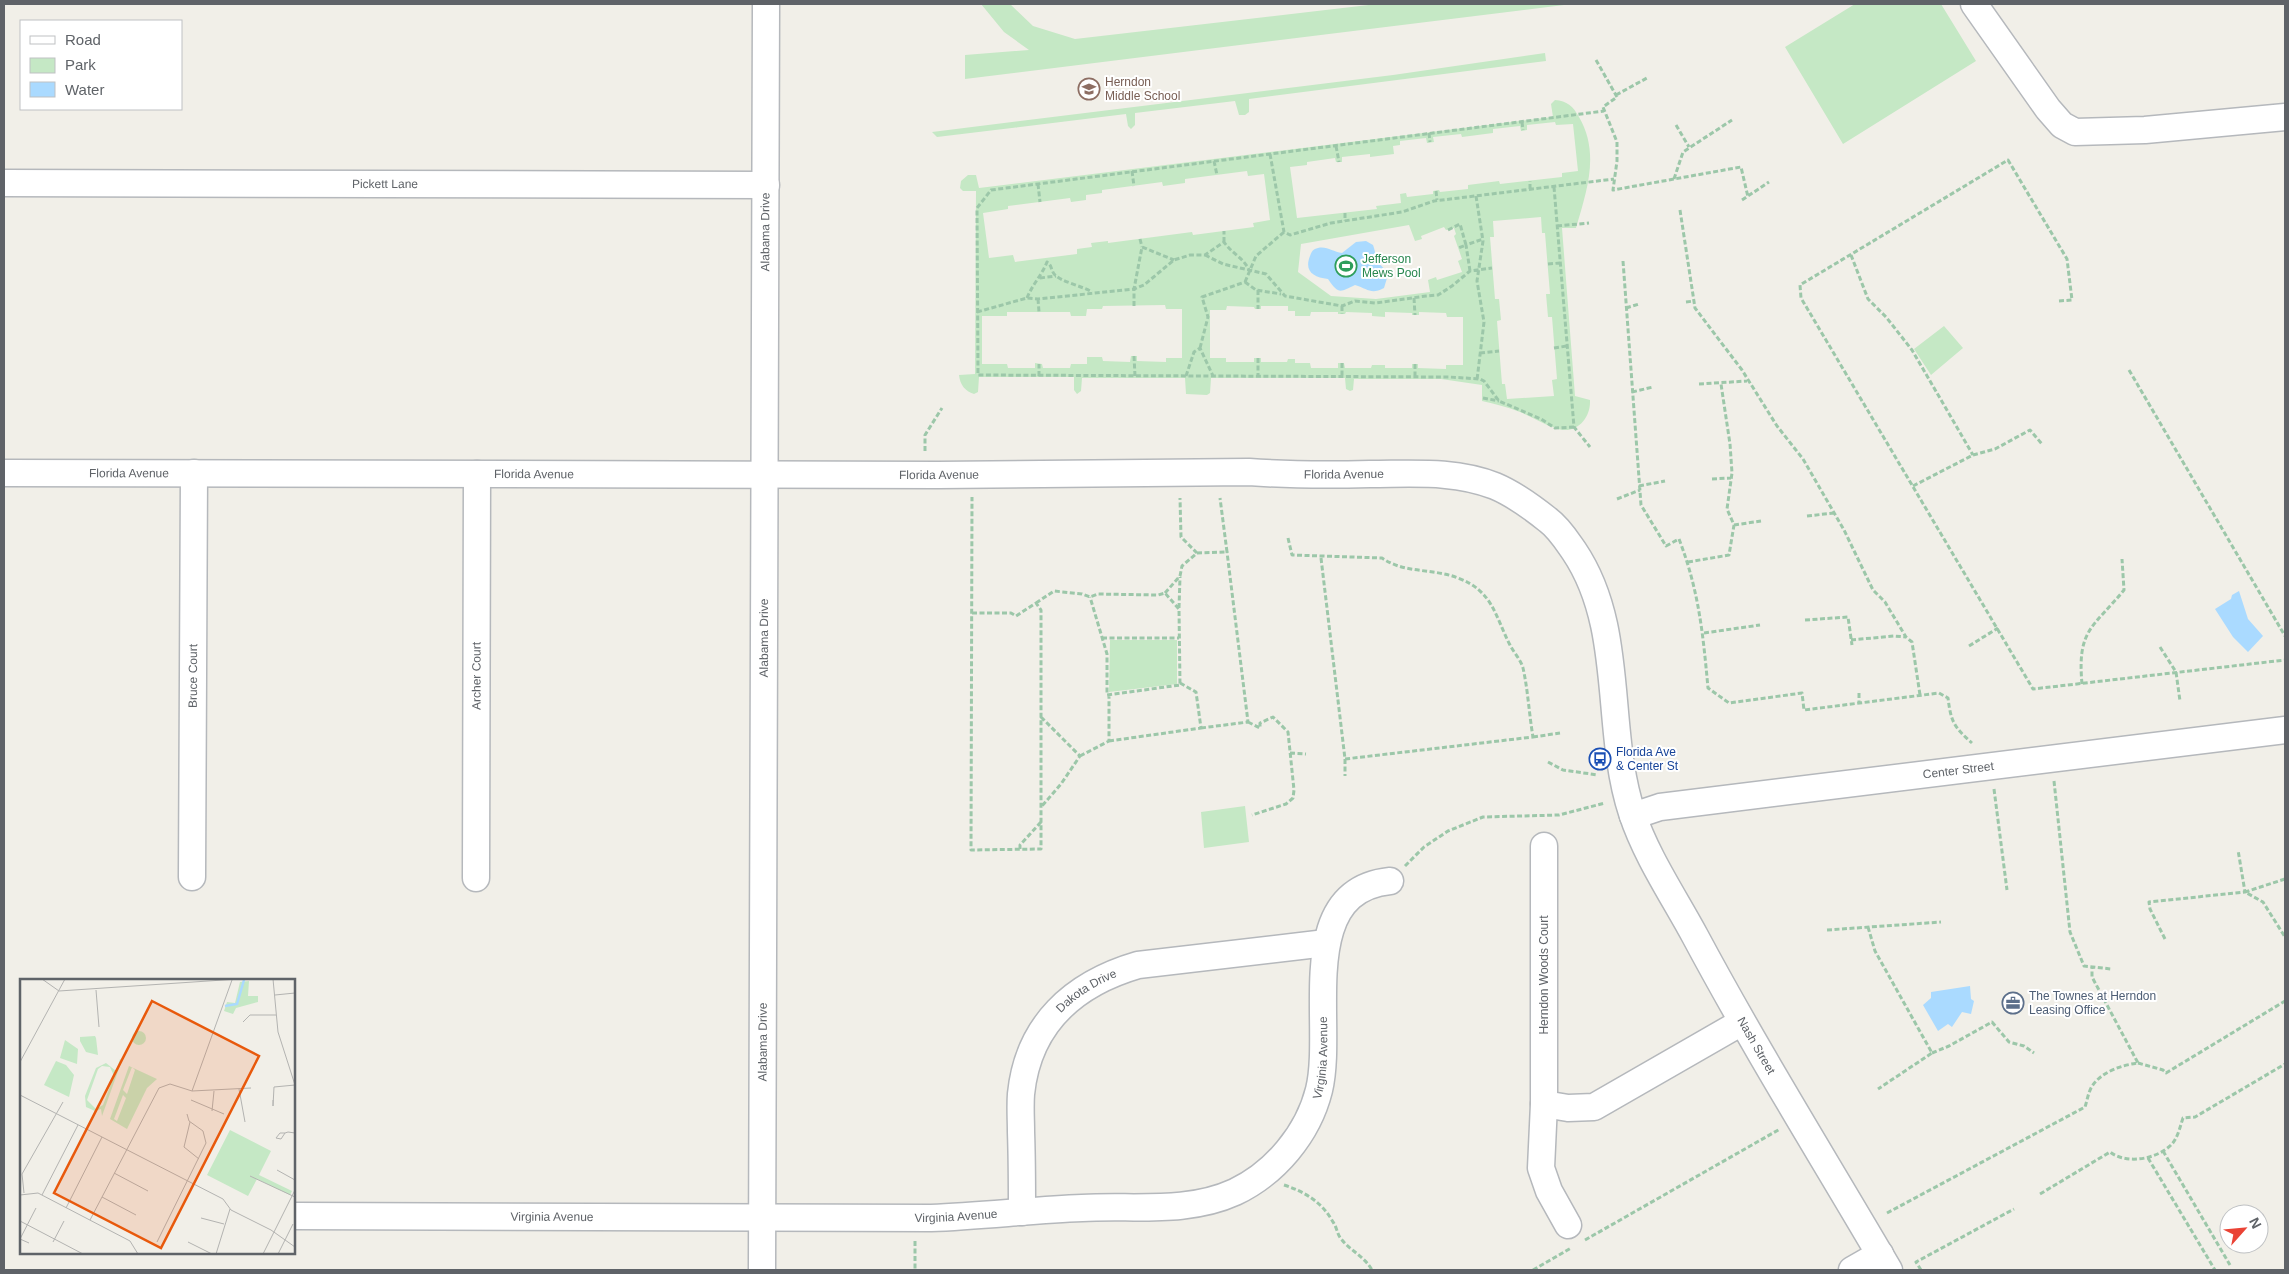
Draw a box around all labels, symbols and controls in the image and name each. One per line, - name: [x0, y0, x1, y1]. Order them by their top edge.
- legend: [20, 20, 182, 110]
- text: Road: [65, 31, 101, 48]
- text: Park: [65, 56, 96, 73]
- place label: Herndon Middle School: [1105, 75, 1180, 103]
- school or university icon: Herndon Middle School: [1077, 77, 1101, 101]
- text: Water: [65, 81, 104, 98]
- street label: Pickett Lane: [352, 177, 418, 191]
- street label: Alabama Drive: [758, 192, 772, 271]
- place label: Jefferson Mews Pool: [1362, 252, 1421, 280]
- sports icon: Jefferson Mews Pool: [1334, 254, 1358, 278]
- street label: Florida Avenue: [89, 466, 169, 480]
- street label: Florida Avenue: [494, 467, 574, 481]
- street label: Florida Avenue: [1304, 467, 1384, 482]
- street label: Florida Avenue: [899, 468, 979, 482]
- street label: Alabama Drive: [757, 598, 771, 677]
- street label: Archer Court: [469, 641, 484, 710]
- street label: Bruce Court: [186, 643, 200, 708]
- place label: Florida Ave & Center St: [1616, 745, 1679, 773]
- bus stop icon: Florida Ave & Center St: [1588, 747, 1612, 771]
- street label: Center Street: [1922, 759, 1995, 782]
- street label: Herndon Woods Court: [1537, 915, 1551, 1035]
- street label: Dakota Drive: [1053, 966, 1119, 1015]
- inset map: [20, 979, 295, 1254]
- place label: The Townes at Herndon Leasing Office: [2029, 989, 2156, 1017]
- office icon: The Townes at Herndon Leasing Office: [2001, 991, 2025, 1015]
- street label: Alabama Drive: [756, 1002, 770, 1081]
- street label: Nash Street: [1734, 1015, 1779, 1077]
- street label: Virginia Avenue: [1310, 1016, 1330, 1101]
- north arrow: [2219, 1204, 2269, 1254]
- street label: Virginia Avenue: [914, 1207, 998, 1225]
- street label: Virginia Avenue: [510, 1210, 594, 1224]
- text: N: [2246, 1215, 2265, 1231]

